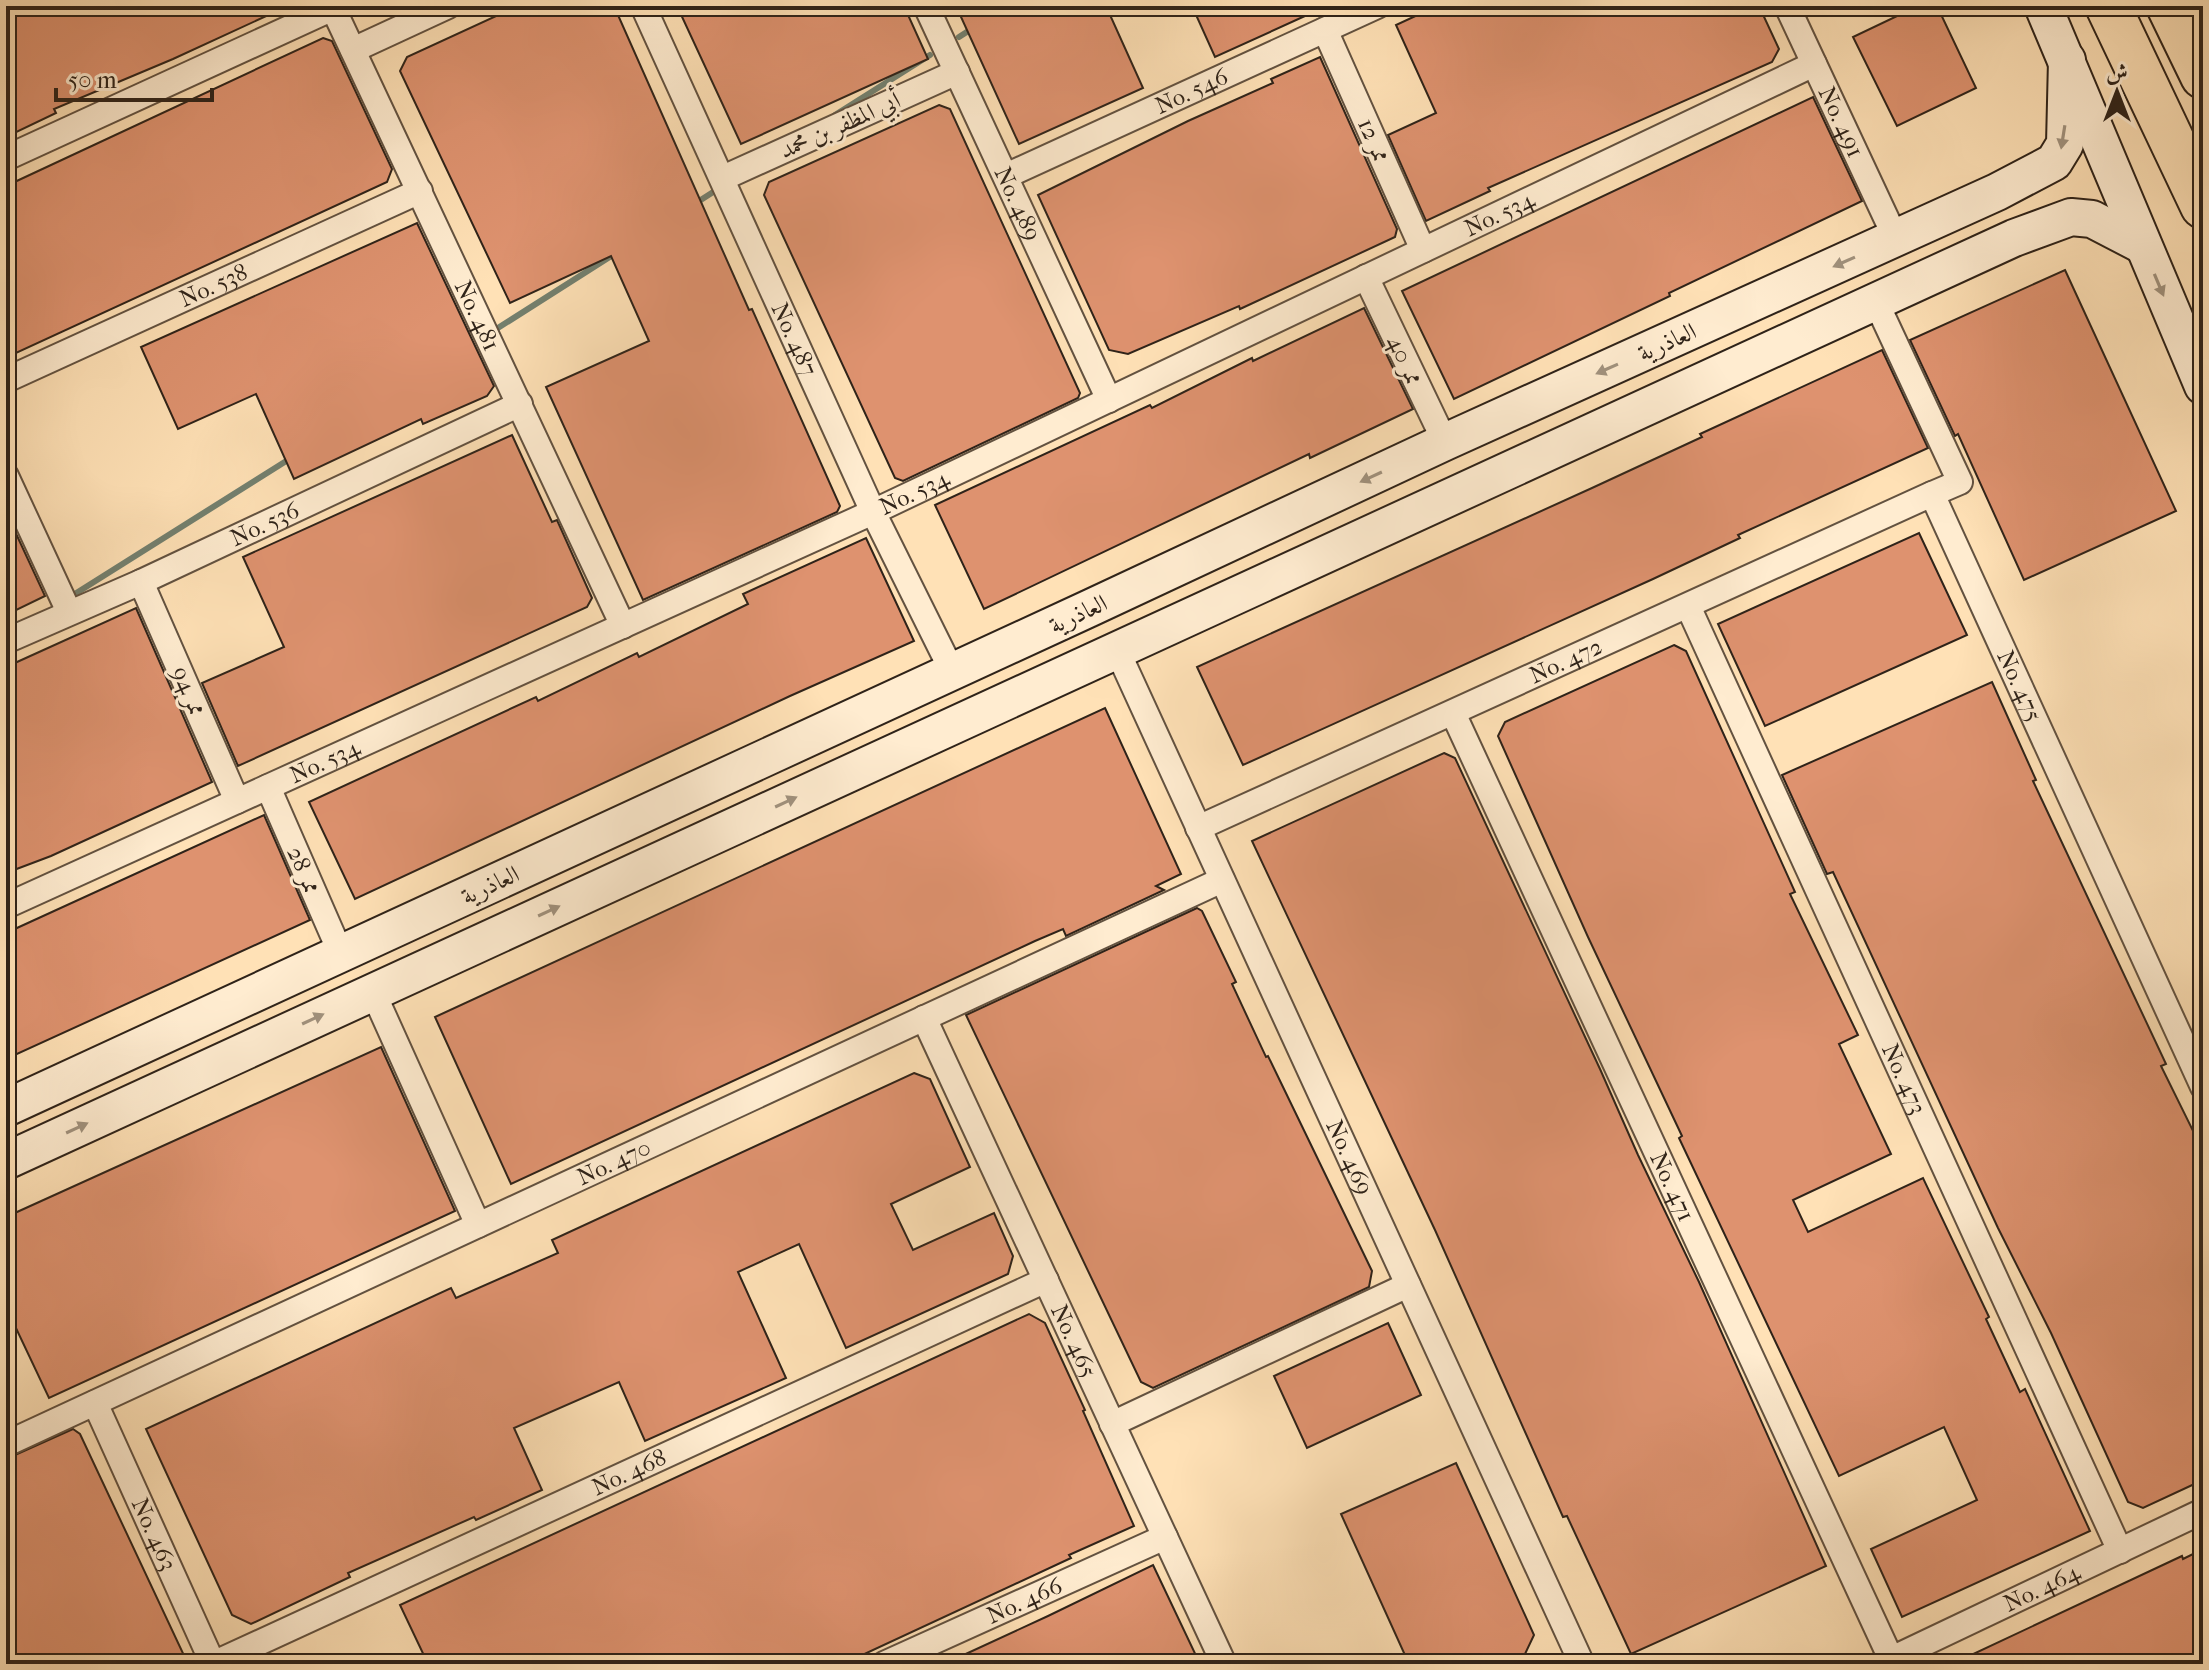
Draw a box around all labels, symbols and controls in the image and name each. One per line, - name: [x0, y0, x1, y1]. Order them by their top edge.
- scale bar: [56, 52, 212, 102]
- north arrow: [2077, 52, 2157, 132]
- text: ش: [2106, 60, 2128, 86]
- street label: No. 546: [1150, 62, 1233, 120]
- text: 50 m: [68, 66, 117, 94]
- street label: No. 491: [1813, 82, 1870, 162]
- street label: أبي المظفر بن محمد: [774, 83, 907, 169]
- street label: ممر 12: [1351, 114, 1396, 167]
- one-way arrow: [2057, 125, 2069, 150]
- street label: No. 489: [989, 162, 1047, 245]
- street label: No. 534: [1460, 185, 1540, 242]
- one-way arrow: [1832, 255, 1856, 269]
- street label: No. 538: [175, 258, 252, 313]
- one-way arrow: [2153, 273, 2166, 296]
- street label: No. 481: [449, 276, 506, 355]
- street label: No. 487: [766, 298, 823, 380]
- street label: العاذرية: [1634, 317, 1701, 368]
- street label: ممر 40: [1380, 331, 1429, 390]
- one-way arrow: [1595, 362, 1619, 376]
- street label: No. 534: [875, 463, 954, 521]
- one-way arrow: [1359, 470, 1382, 484]
- street label: No. 536: [226, 495, 305, 552]
- street label: العاذرية: [1045, 588, 1112, 640]
- street label: No. 472: [1525, 632, 1607, 689]
- street label: No. 475: [1991, 646, 2048, 726]
- street label: ممر 94: [165, 662, 212, 720]
- street label: No. 534: [285, 733, 365, 789]
- one-way arrow: [774, 796, 797, 809]
- street label: ممر 28: [280, 842, 327, 898]
- street label: العاذرية: [457, 859, 524, 911]
- one-way arrow: [538, 904, 561, 918]
- one-way arrow: [301, 1012, 325, 1026]
- street label: No. 473: [1876, 1039, 1932, 1119]
- street label: No. 469: [1320, 1115, 1379, 1199]
- one-way arrow: [65, 1121, 88, 1135]
- street label: No. 470: [573, 1133, 655, 1191]
- street label: No. 471: [1644, 1148, 1700, 1226]
- street label: No. 465: [1045, 1300, 1103, 1382]
- street label: No. 468: [587, 1443, 671, 1502]
- street label: No. 463: [126, 1493, 183, 1575]
- street label: No. 464: [1999, 1557, 2085, 1618]
- street label: No. 466: [982, 1571, 1067, 1630]

